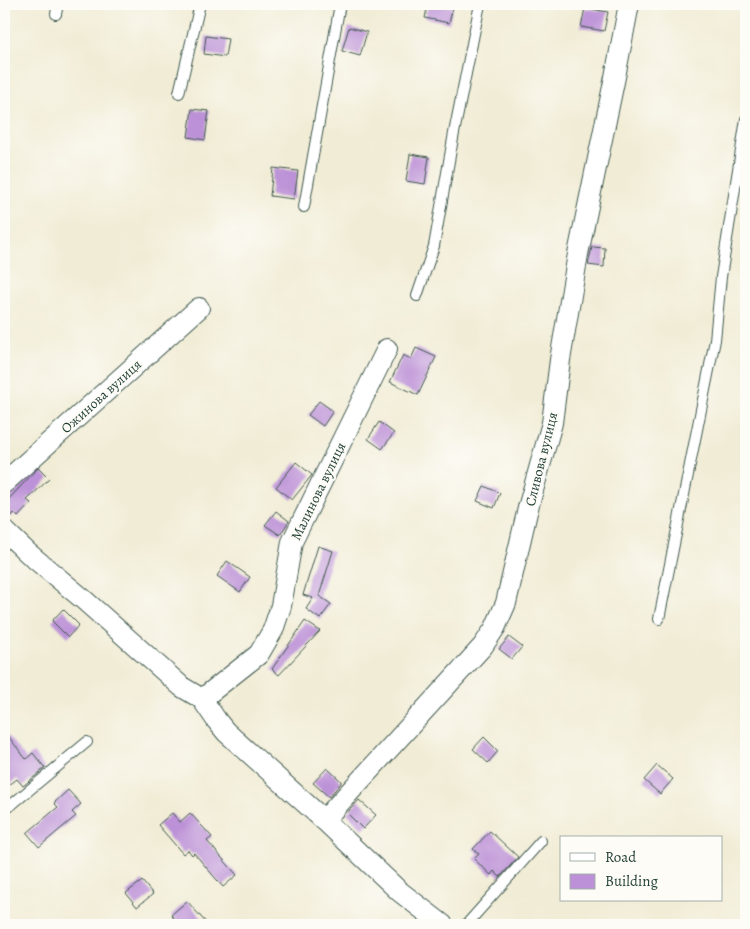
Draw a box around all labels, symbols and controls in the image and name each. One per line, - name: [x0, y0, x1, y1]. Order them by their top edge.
- street label: Ожинова вулиця: [57, 355, 146, 438]
- street label: Сливова вулиця: [521, 410, 562, 508]
- street label: Малинова вулиця: [286, 439, 351, 544]
- legend: [560, 836, 722, 902]
- text: Road: [605, 847, 637, 867]
- text: Building: [605, 871, 658, 891]

